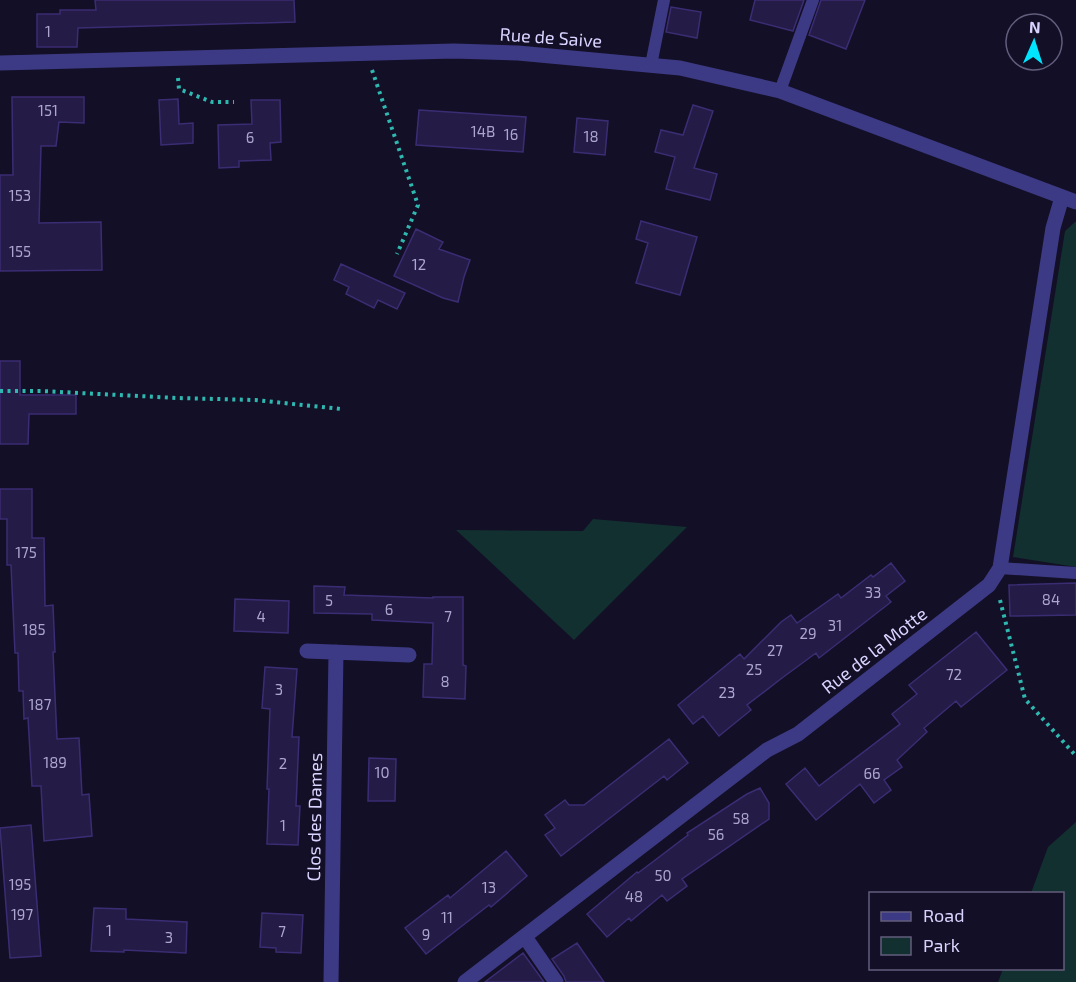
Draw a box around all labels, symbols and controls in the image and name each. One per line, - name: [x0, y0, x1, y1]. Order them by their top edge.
- north arrow: [1004, 12, 1064, 72]
- text: N: [1029, 17, 1041, 36]
- house number: 1: [45, 22, 51, 40]
- street label: Rue de Saive: [499, 22, 603, 52]
- house number: 151: [38, 101, 58, 119]
- house number: 14B: [471, 122, 495, 140]
- house number: 16: [504, 125, 518, 143]
- house number: 18: [583, 127, 599, 145]
- house number: 6: [246, 128, 254, 146]
- house number: 153: [9, 186, 31, 204]
- house number: 155: [9, 242, 31, 260]
- house number: 12: [412, 255, 426, 273]
- house number: 175: [15, 543, 37, 561]
- house number: 33: [865, 583, 881, 601]
- house number: 84: [1042, 590, 1060, 608]
- house number: 5: [325, 591, 333, 609]
- house number: 6: [385, 600, 393, 618]
- street label: Rue de la Motte: [817, 602, 931, 698]
- house number: 4: [256, 607, 266, 625]
- house number: 7: [444, 607, 452, 625]
- house number: 31: [828, 616, 842, 634]
- house number: 185: [22, 620, 46, 638]
- house number: 29: [799, 624, 817, 642]
- house number: 27: [767, 641, 783, 659]
- house number: 25: [746, 660, 762, 678]
- house number: 72: [946, 665, 962, 683]
- house number: 8: [440, 672, 450, 690]
- house number: 3: [275, 680, 283, 698]
- house number: 23: [719, 683, 735, 701]
- house number: 187: [29, 695, 52, 713]
- house number: 189: [43, 753, 67, 771]
- street label: Clos des Dames: [302, 753, 326, 881]
- house number: 2: [279, 754, 287, 772]
- house number: 10: [374, 763, 390, 781]
- house number: 66: [863, 764, 881, 782]
- house number: 58: [732, 809, 750, 827]
- house number: 1: [280, 816, 286, 834]
- house number: 56: [708, 825, 724, 843]
- house number: 50: [654, 866, 672, 884]
- house number: 195: [9, 875, 31, 893]
- house number: 13: [482, 878, 496, 896]
- house number: 48: [625, 887, 643, 905]
- legend: [869, 892, 1064, 970]
- text: Road: [923, 904, 964, 926]
- house number: 197: [11, 905, 33, 923]
- house number: 11: [441, 908, 453, 926]
- house number: 1: [106, 921, 112, 939]
- house number: 7: [278, 922, 286, 940]
- house number: 9: [422, 925, 430, 943]
- house number: 3: [165, 928, 173, 946]
- text: Park: [923, 934, 960, 956]

